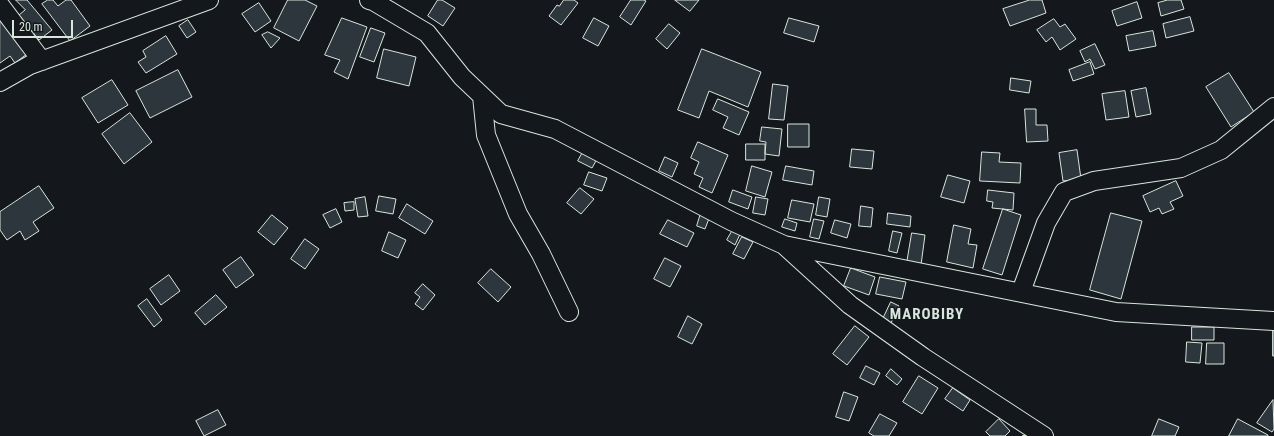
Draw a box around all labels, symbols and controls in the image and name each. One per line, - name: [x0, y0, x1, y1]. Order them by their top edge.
- scale bar: [14, 12, 75, 38]
- text: 20 m: [19, 20, 43, 34]
- district label: MAROBIBY: [890, 306, 964, 324]

